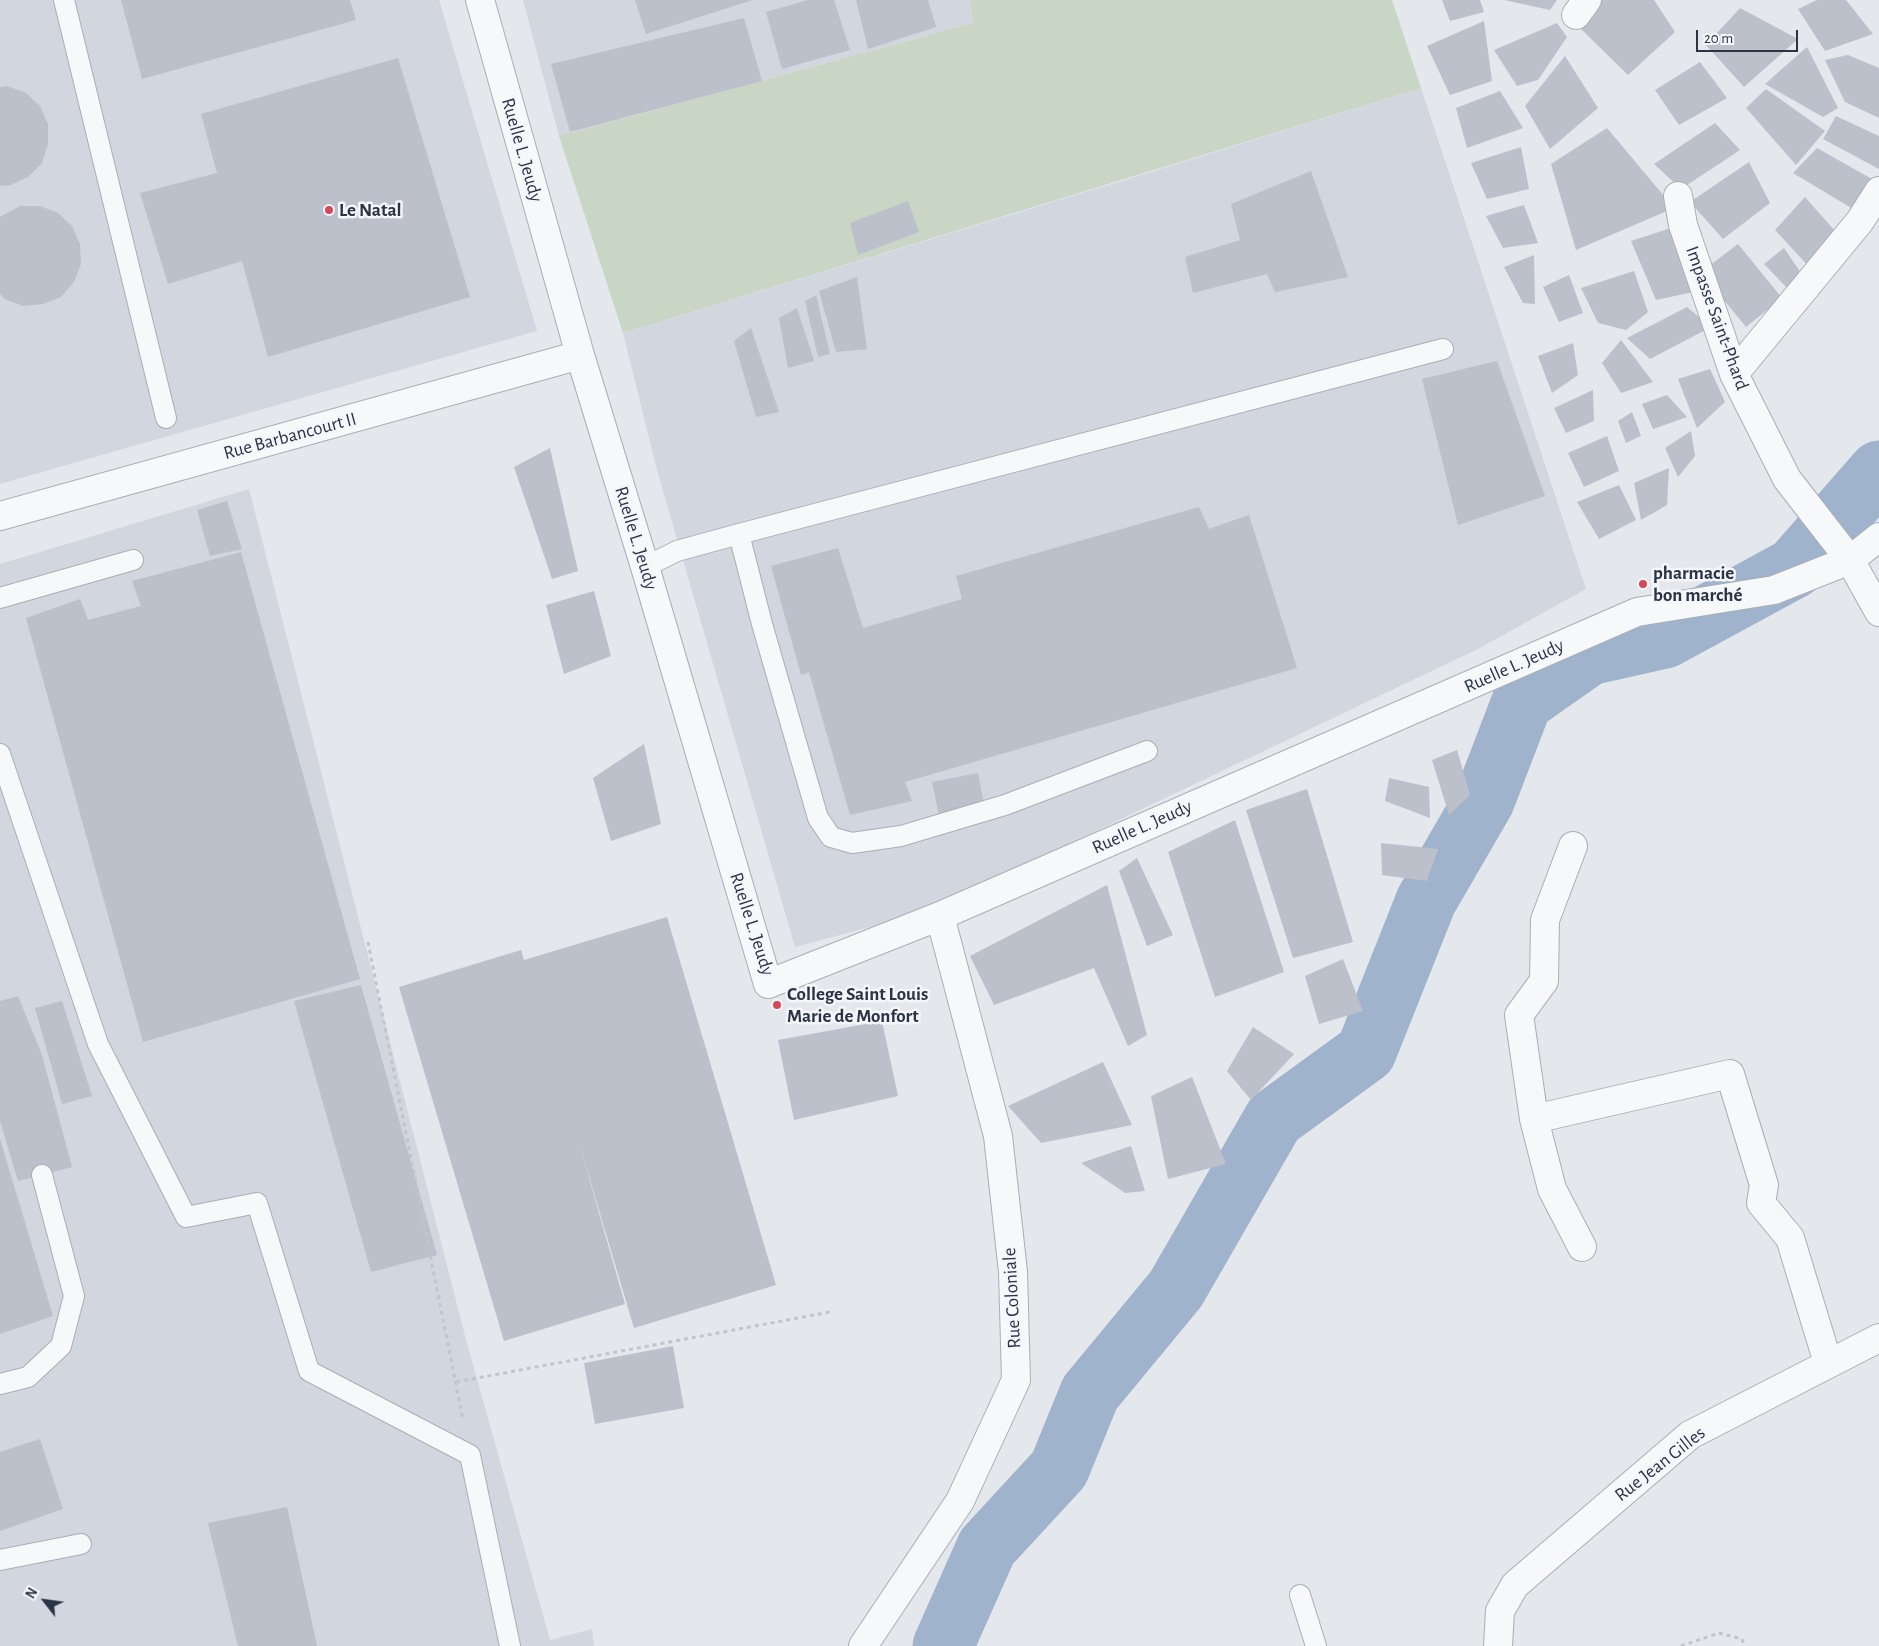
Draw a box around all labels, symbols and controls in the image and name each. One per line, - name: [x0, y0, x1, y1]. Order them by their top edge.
- scale bar: [1699, 20, 1802, 52]
- text: 20 m: [1704, 31, 1733, 46]
- street label: Ruelle L. Jeudy: [496, 95, 548, 205]
- place label: Le Natal: [339, 199, 402, 221]
- marker: Le Natal: [323, 204, 335, 216]
- street label: Impasse Saint-Phard: [1680, 243, 1754, 393]
- street label: Rue Barbancourt II: [221, 407, 359, 465]
- street label: Ruelle L. Jeudy: [609, 483, 663, 593]
- place label: pharmacie bon marché: [1653, 562, 1742, 606]
- marker: pharmacie bon marché: [1637, 578, 1649, 590]
- street label: Ruelle L. Jeudy: [1460, 634, 1568, 698]
- street label: Ruelle L. Jeudy: [1088, 795, 1196, 859]
- street label: Ruelle L. Jeudy: [725, 870, 779, 978]
- place label: College Saint Louis Marie de Monfort: [787, 983, 928, 1027]
- marker: College Saint Louis Marie de Monfort: [771, 999, 783, 1011]
- street label: Rue Coloniale: [998, 1247, 1026, 1349]
- street label: Rue Jean Gilles: [1610, 1422, 1710, 1506]
- north arrow: [20, 1576, 70, 1626]
- text: N: [24, 1586, 41, 1601]

